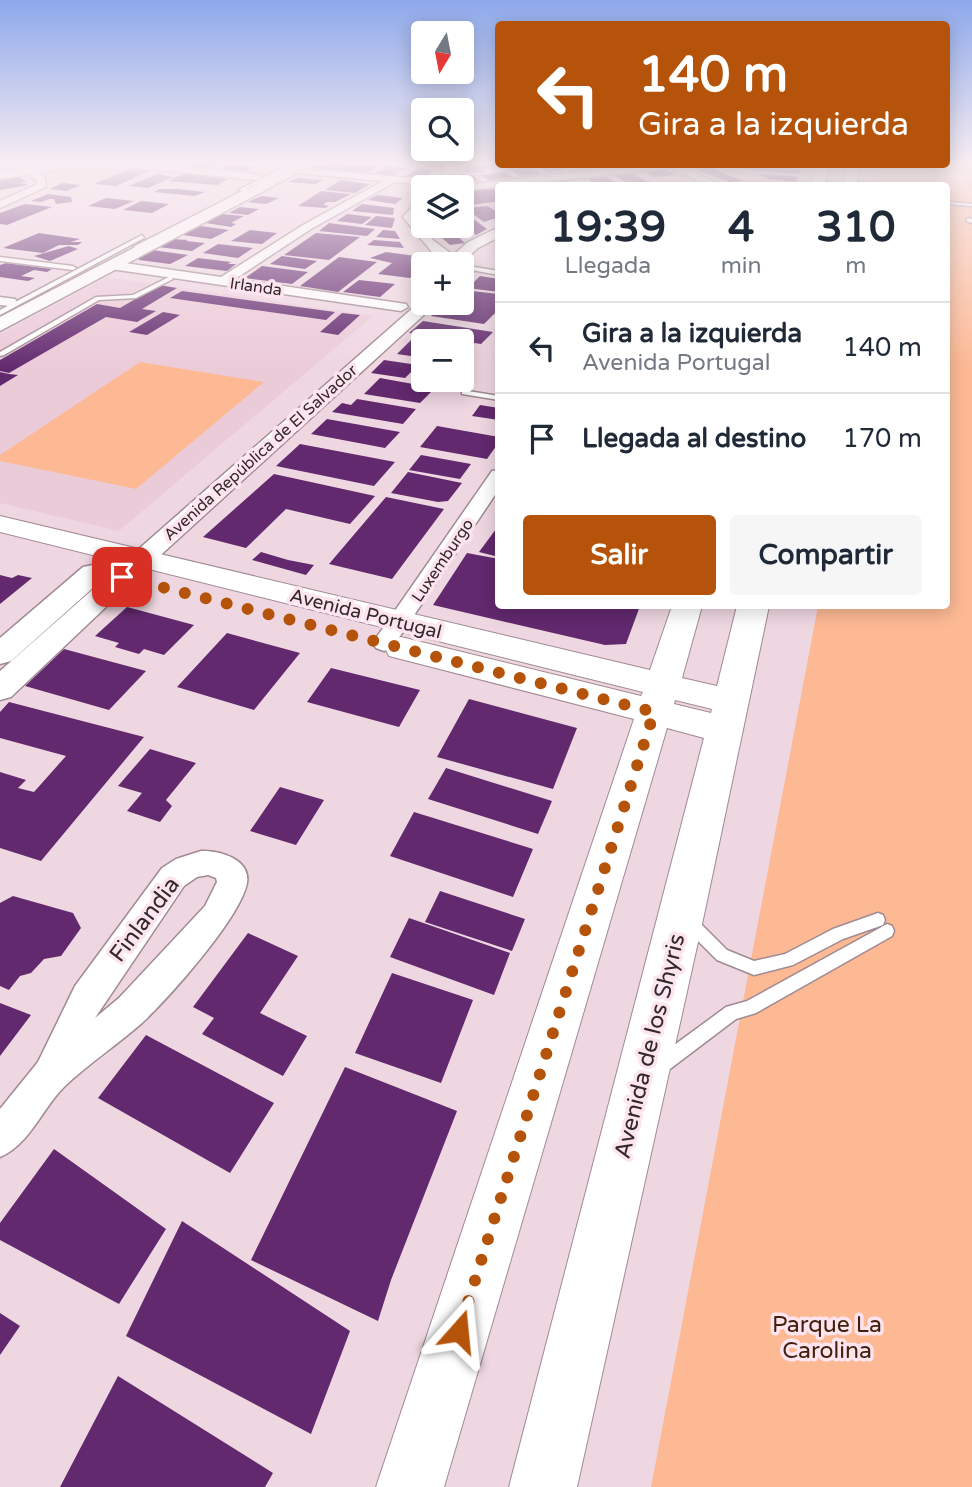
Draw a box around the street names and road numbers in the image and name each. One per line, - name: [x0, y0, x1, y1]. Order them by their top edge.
- street label: Irlanda: [229, 273, 283, 301]
- street label: Avenida República de El Salvador: [160, 360, 362, 545]
- street label: Luxemburgo: [408, 515, 478, 606]
- street label: Avenida Portugal: [288, 584, 444, 643]
- street label: Finlandia: [104, 872, 186, 968]
- street label: Avenida de los Shyris: [609, 931, 691, 1161]

